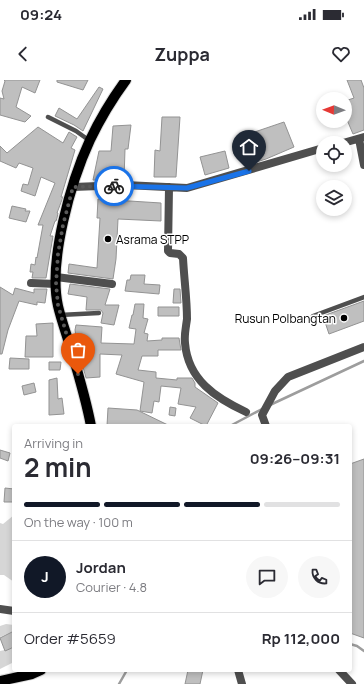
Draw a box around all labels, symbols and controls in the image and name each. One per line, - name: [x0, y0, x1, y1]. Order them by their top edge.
- text: 09:24: [20, 4, 62, 25]
- text: Zuppa: [154, 42, 210, 66]
- icon: back: [12, 43, 34, 65]
- icon: heart: [330, 43, 352, 65]
- north arrow: [316, 92, 352, 128]
- map controls: [316, 92, 352, 216]
- pin: [232, 130, 266, 171]
- icon: home: [238, 136, 260, 158]
- button: locate: [316, 136, 352, 172]
- courier: [94, 166, 134, 206]
- icon: bike: [103, 175, 125, 197]
- button: layers: [316, 180, 352, 216]
- place label: Asrama STPP: [116, 231, 189, 248]
- marker: Asrama STPP: [103, 234, 113, 244]
- place label: Rusun Polbangtan: [235, 310, 336, 327]
- marker: Rusun Polbangtan: [339, 313, 349, 323]
- pin: [61, 333, 95, 374]
- icon: bag: [67, 339, 89, 361]
- text: Arriving in: [24, 434, 83, 452]
- text: 09:26–09:31: [250, 448, 340, 469]
- text: 2 min: [24, 449, 92, 485]
- text: On the way · 100 m: [24, 513, 133, 531]
- button: chat: [246, 556, 288, 598]
- button: phone: [298, 556, 340, 598]
- text: Jordan: [76, 557, 126, 578]
- text: J: [41, 566, 49, 587]
- text: Courier · 4.8: [76, 578, 147, 596]
- text: Order #5659: [24, 628, 116, 649]
- text: Rp 112,000: [262, 628, 340, 649]

